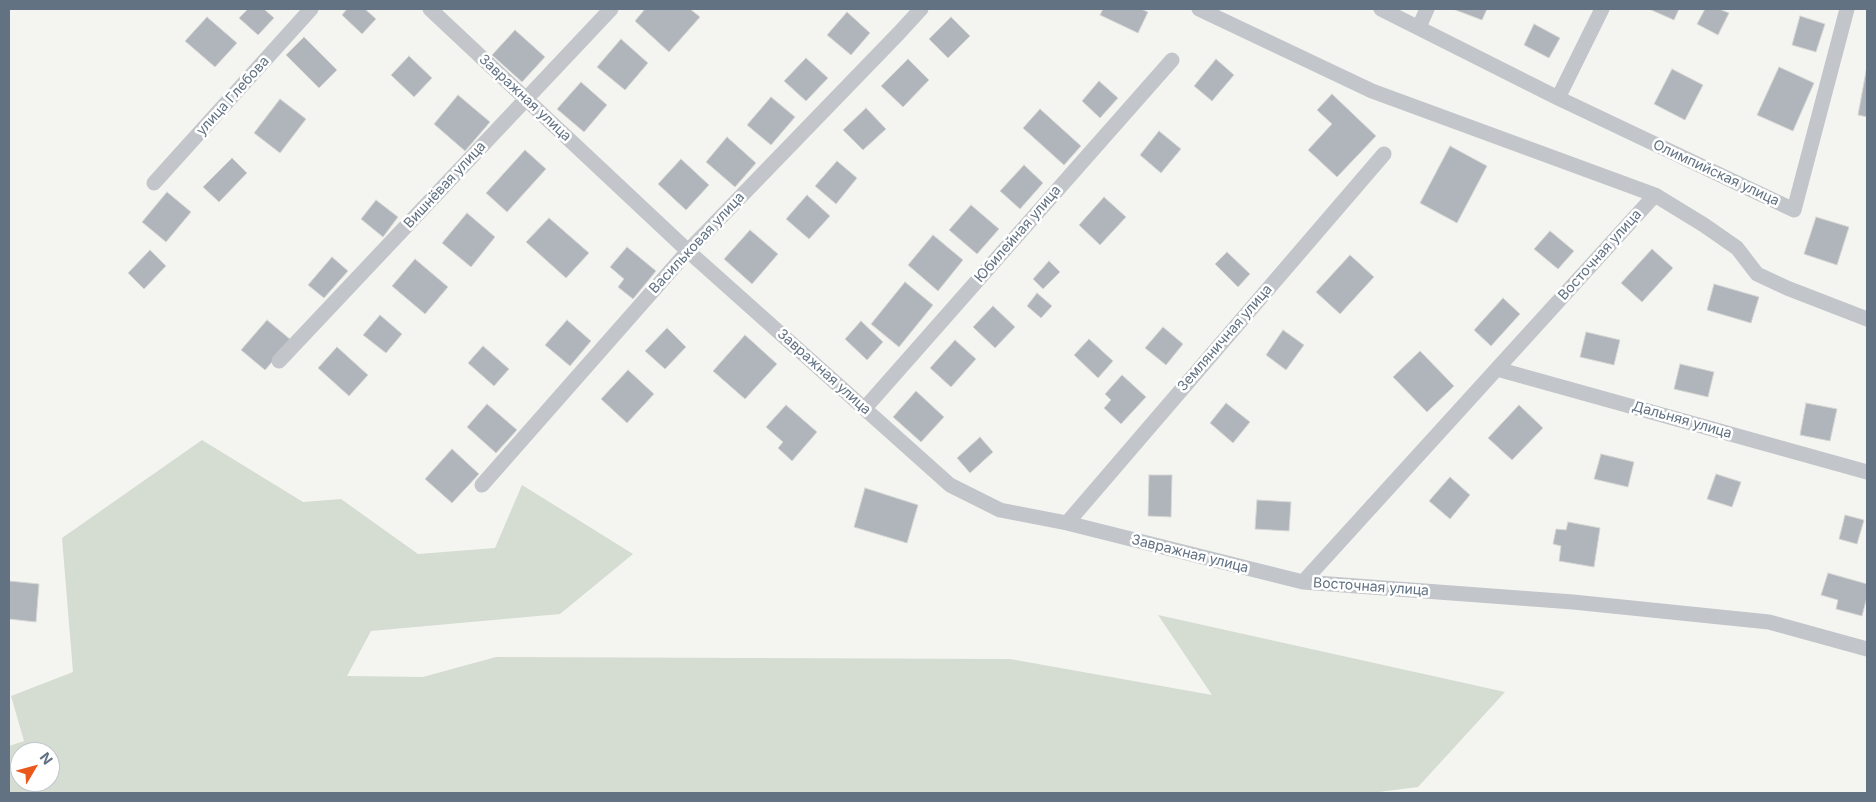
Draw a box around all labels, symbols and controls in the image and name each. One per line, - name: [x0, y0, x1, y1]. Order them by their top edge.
- street label: Завражная улица: [475, 51, 575, 145]
- street label: улица Глебова: [193, 53, 273, 139]
- street label: Олимпийская улица: [1650, 136, 1782, 210]
- street label: Вишнёвая улица: [400, 138, 490, 232]
- street label: Юбилейная улица: [971, 182, 1065, 286]
- street label: Васильковая улица: [646, 189, 748, 297]
- street label: Восточная улица: [1555, 206, 1645, 304]
- street label: Земляничная улица: [1174, 281, 1276, 395]
- street label: Завражная улица: [774, 326, 874, 418]
- street label: Дальняя улица: [1630, 398, 1734, 442]
- street label: Завражная улица: [1130, 531, 1250, 577]
- street label: Восточная улица: [1313, 575, 1429, 599]
- north arrow: [10, 742, 60, 792]
- text: N: [37, 749, 57, 768]

